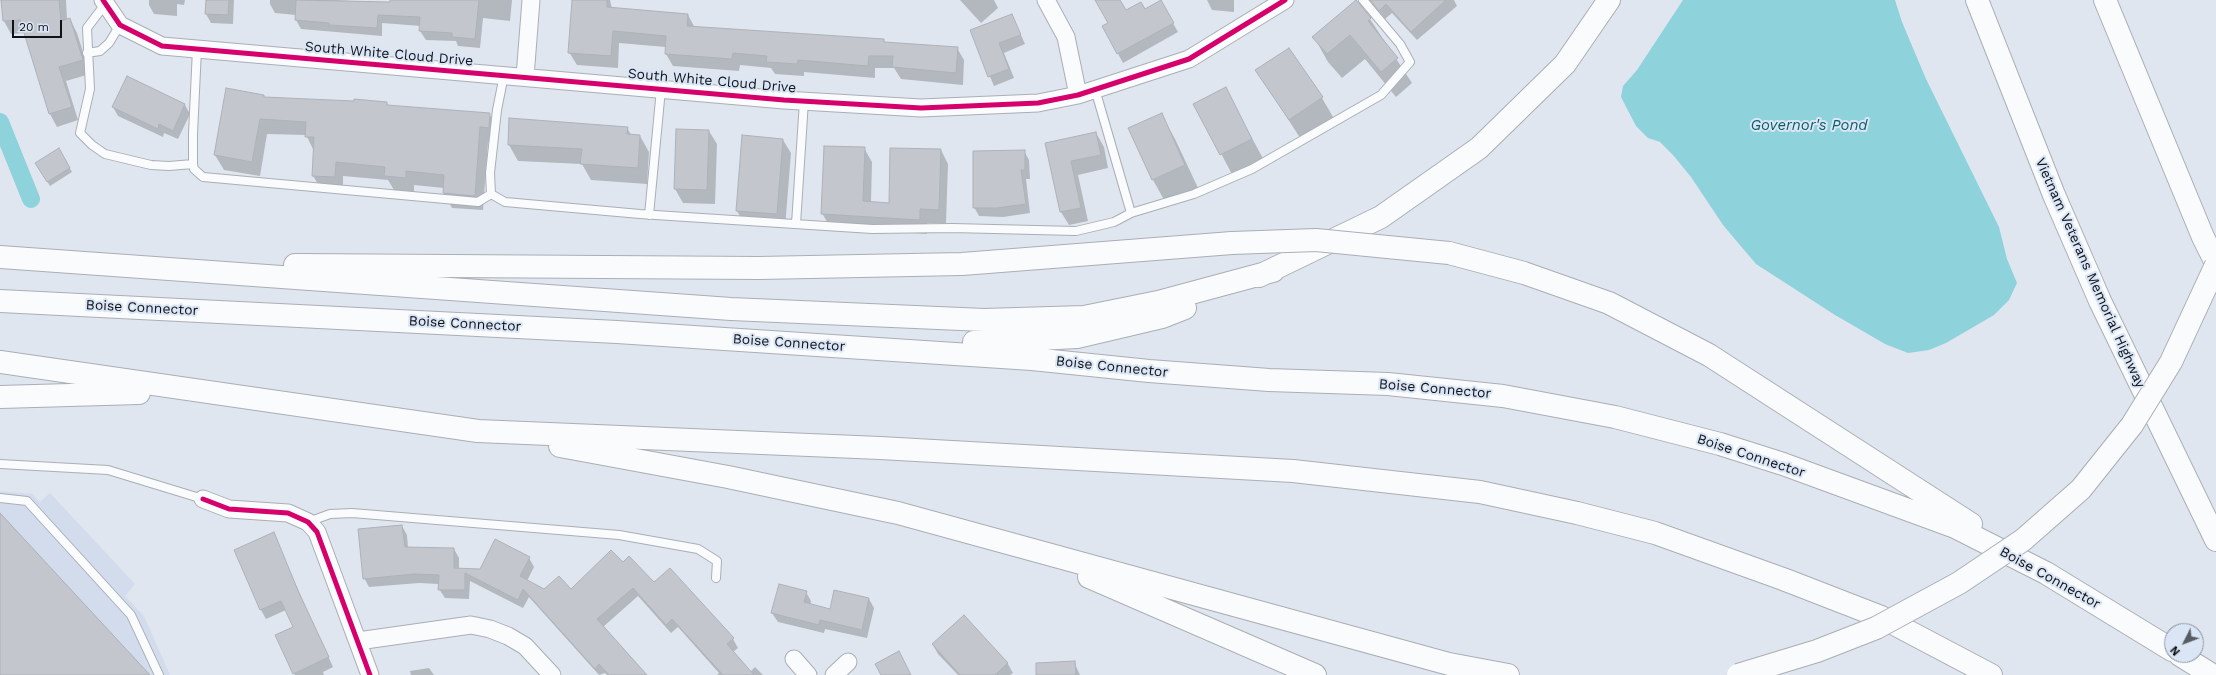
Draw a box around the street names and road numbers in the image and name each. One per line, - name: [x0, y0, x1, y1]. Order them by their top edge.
- street label: South White Cloud Drive: [304, 38, 474, 70]
- street label: South White Cloud Drive: [627, 65, 797, 97]
- street label: Vietnam Veterans Memorial Highway: [2031, 155, 2149, 391]
- street label: Boise Connector: [85, 297, 199, 319]
- street label: Boise Connector: [408, 313, 522, 335]
- street label: Boise Connector: [732, 331, 846, 355]
- street label: Boise Connector: [1055, 353, 1169, 381]
- street label: Boise Connector: [1378, 376, 1492, 402]
- street label: Boise Connector: [1695, 431, 1807, 481]
- street label: Boise Connector: [1997, 543, 2103, 613]

